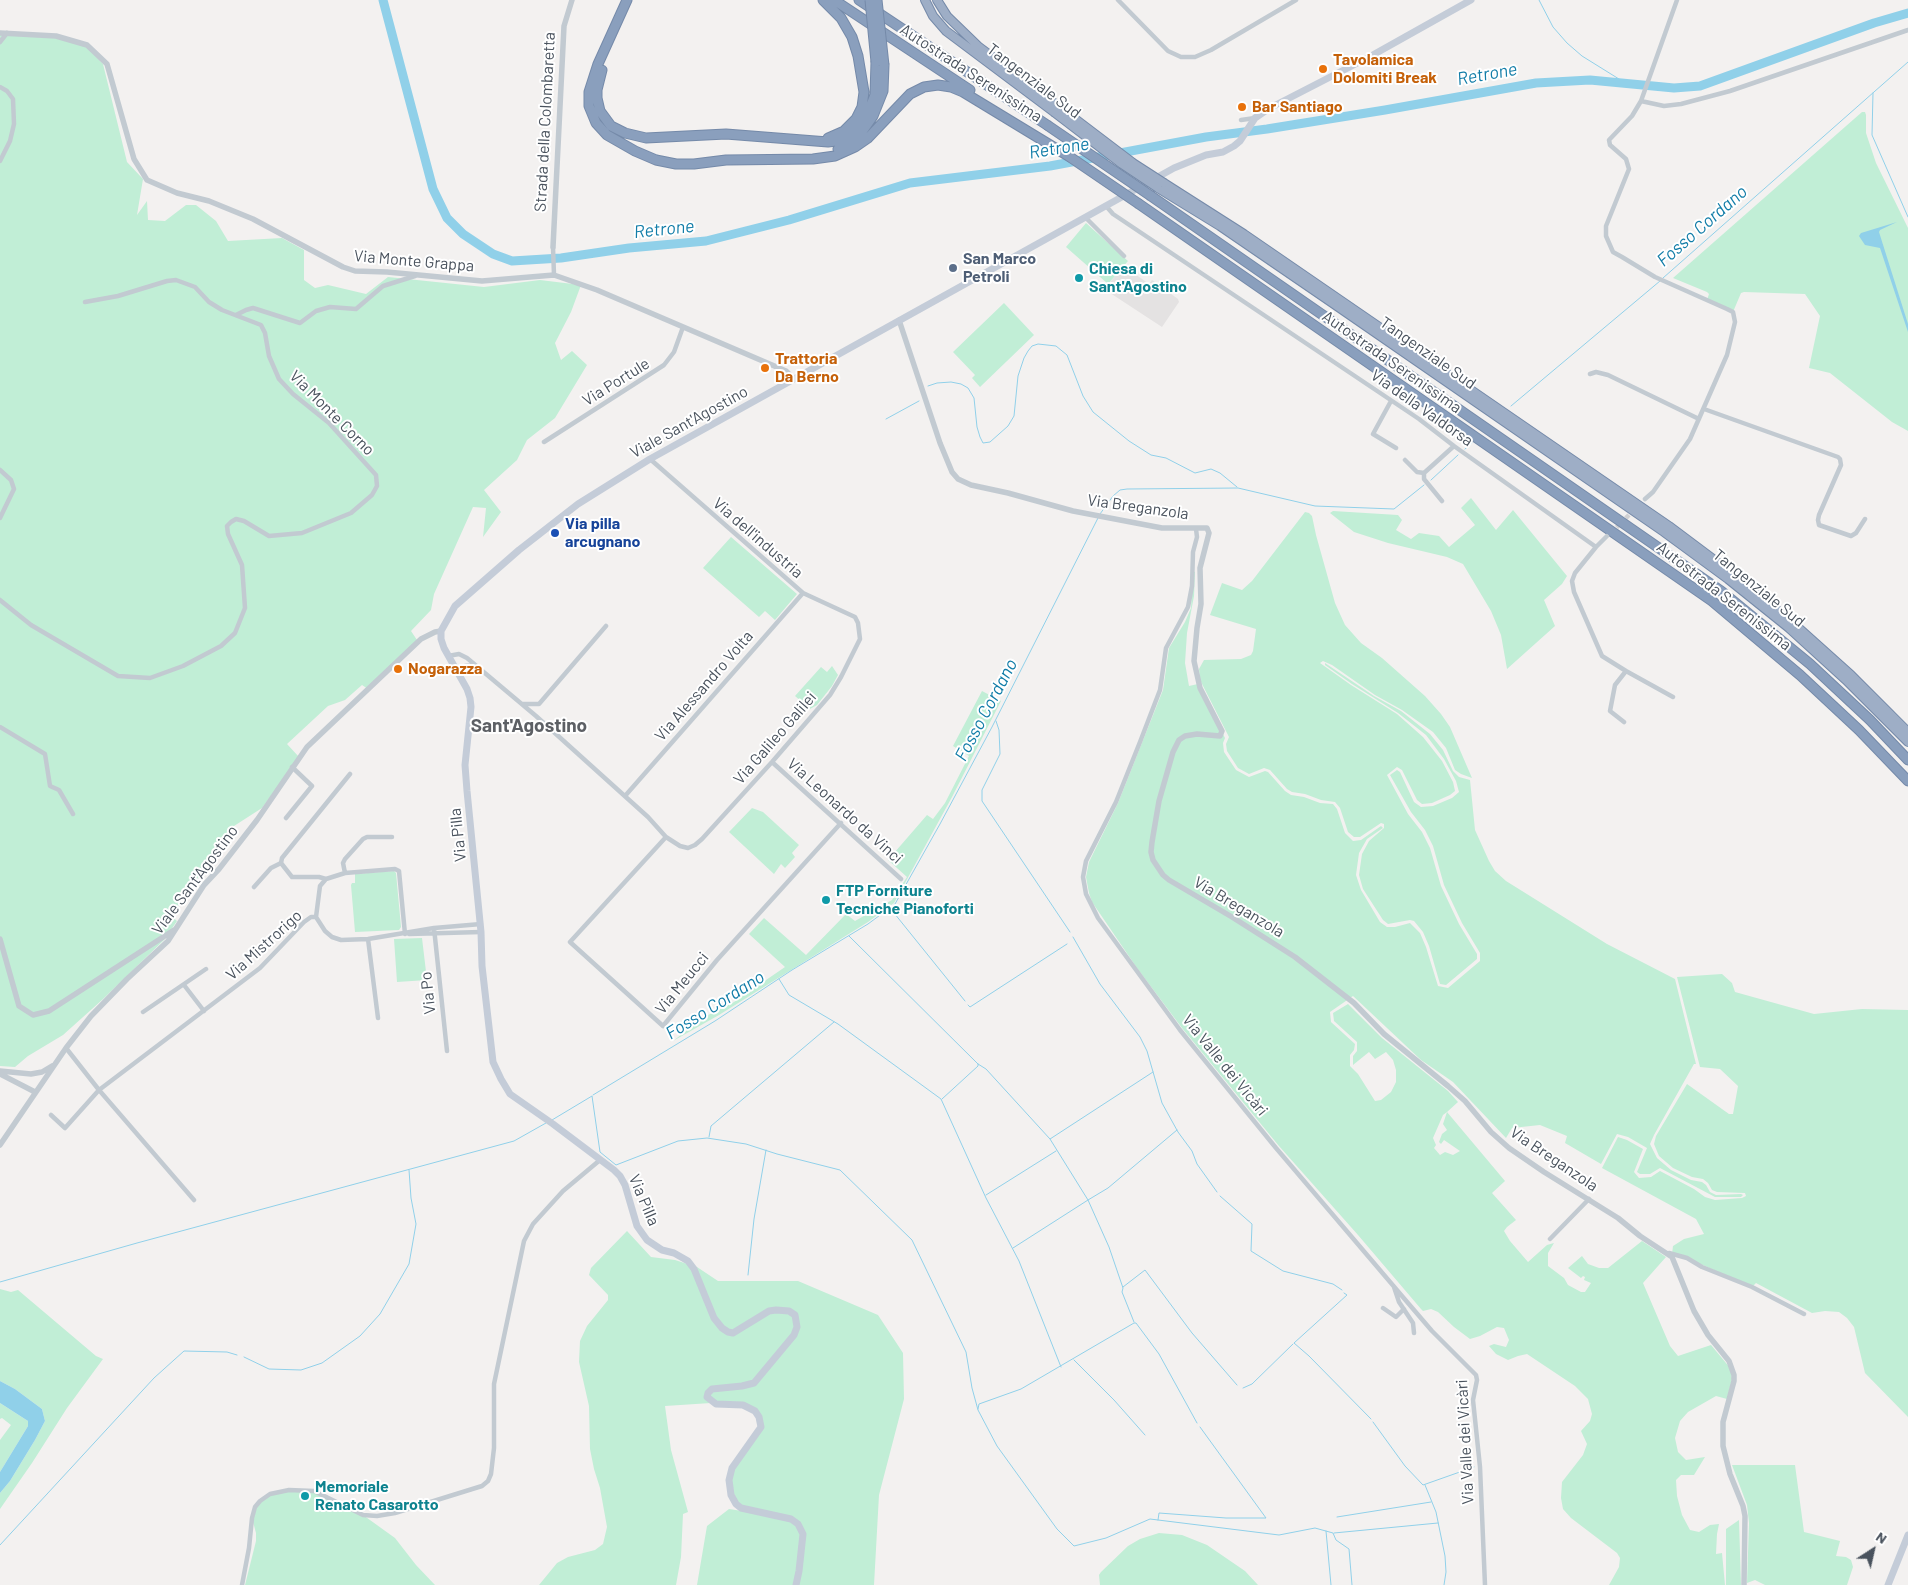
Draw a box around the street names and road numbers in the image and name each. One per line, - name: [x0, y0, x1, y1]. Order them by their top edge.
- street label: Autostrada Serenissima: [896, 20, 1046, 126]
- street label: Strada della Colombaretta: [531, 32, 559, 212]
- street label: Tangenziale Sud: [983, 39, 1085, 123]
- street label: Via Monte Grappa: [353, 246, 475, 276]
- street label: Autostrada Serenissima: [1319, 307, 1465, 417]
- street label: Tangenziale Sud: [1376, 313, 1480, 393]
- street label: Via Portule: [579, 354, 653, 410]
- street label: Via Monte Corno: [285, 366, 379, 460]
- street label: Via della Valdorsa: [1367, 366, 1477, 450]
- street label: Viale Sant'Agostino: [627, 382, 751, 462]
- street label: Via Breganzola: [1086, 490, 1190, 524]
- street label: Via dell'industria: [709, 494, 807, 582]
- street label: Autostrada Serenissima: [1653, 537, 1795, 655]
- street label: Tangenziale Sud: [1709, 545, 1809, 631]
- street label: Via Alessandro Volta: [651, 627, 757, 745]
- street label: Via Galileo Galilei: [730, 688, 820, 788]
- street label: Via Leonardo da Vinci: [783, 754, 907, 868]
- street label: Via Pilla: [446, 807, 470, 863]
- street label: Viale Sant'Agostino: [148, 822, 242, 938]
- street label: Via Breganzola: [1190, 872, 1288, 942]
- street label: Via Mistrorigo: [222, 906, 306, 984]
- street label: Via Meucci: [651, 948, 713, 1018]
- street label: Via Po: [416, 971, 440, 1015]
- street label: Via Valle dei Vicàri: [1178, 1010, 1272, 1120]
- street label: Via Breganzola: [1506, 1122, 1602, 1196]
- street label: Via Pilla: [625, 1171, 663, 1229]
- street label: Via Valle dei Vicàri: [1452, 1379, 1478, 1505]

